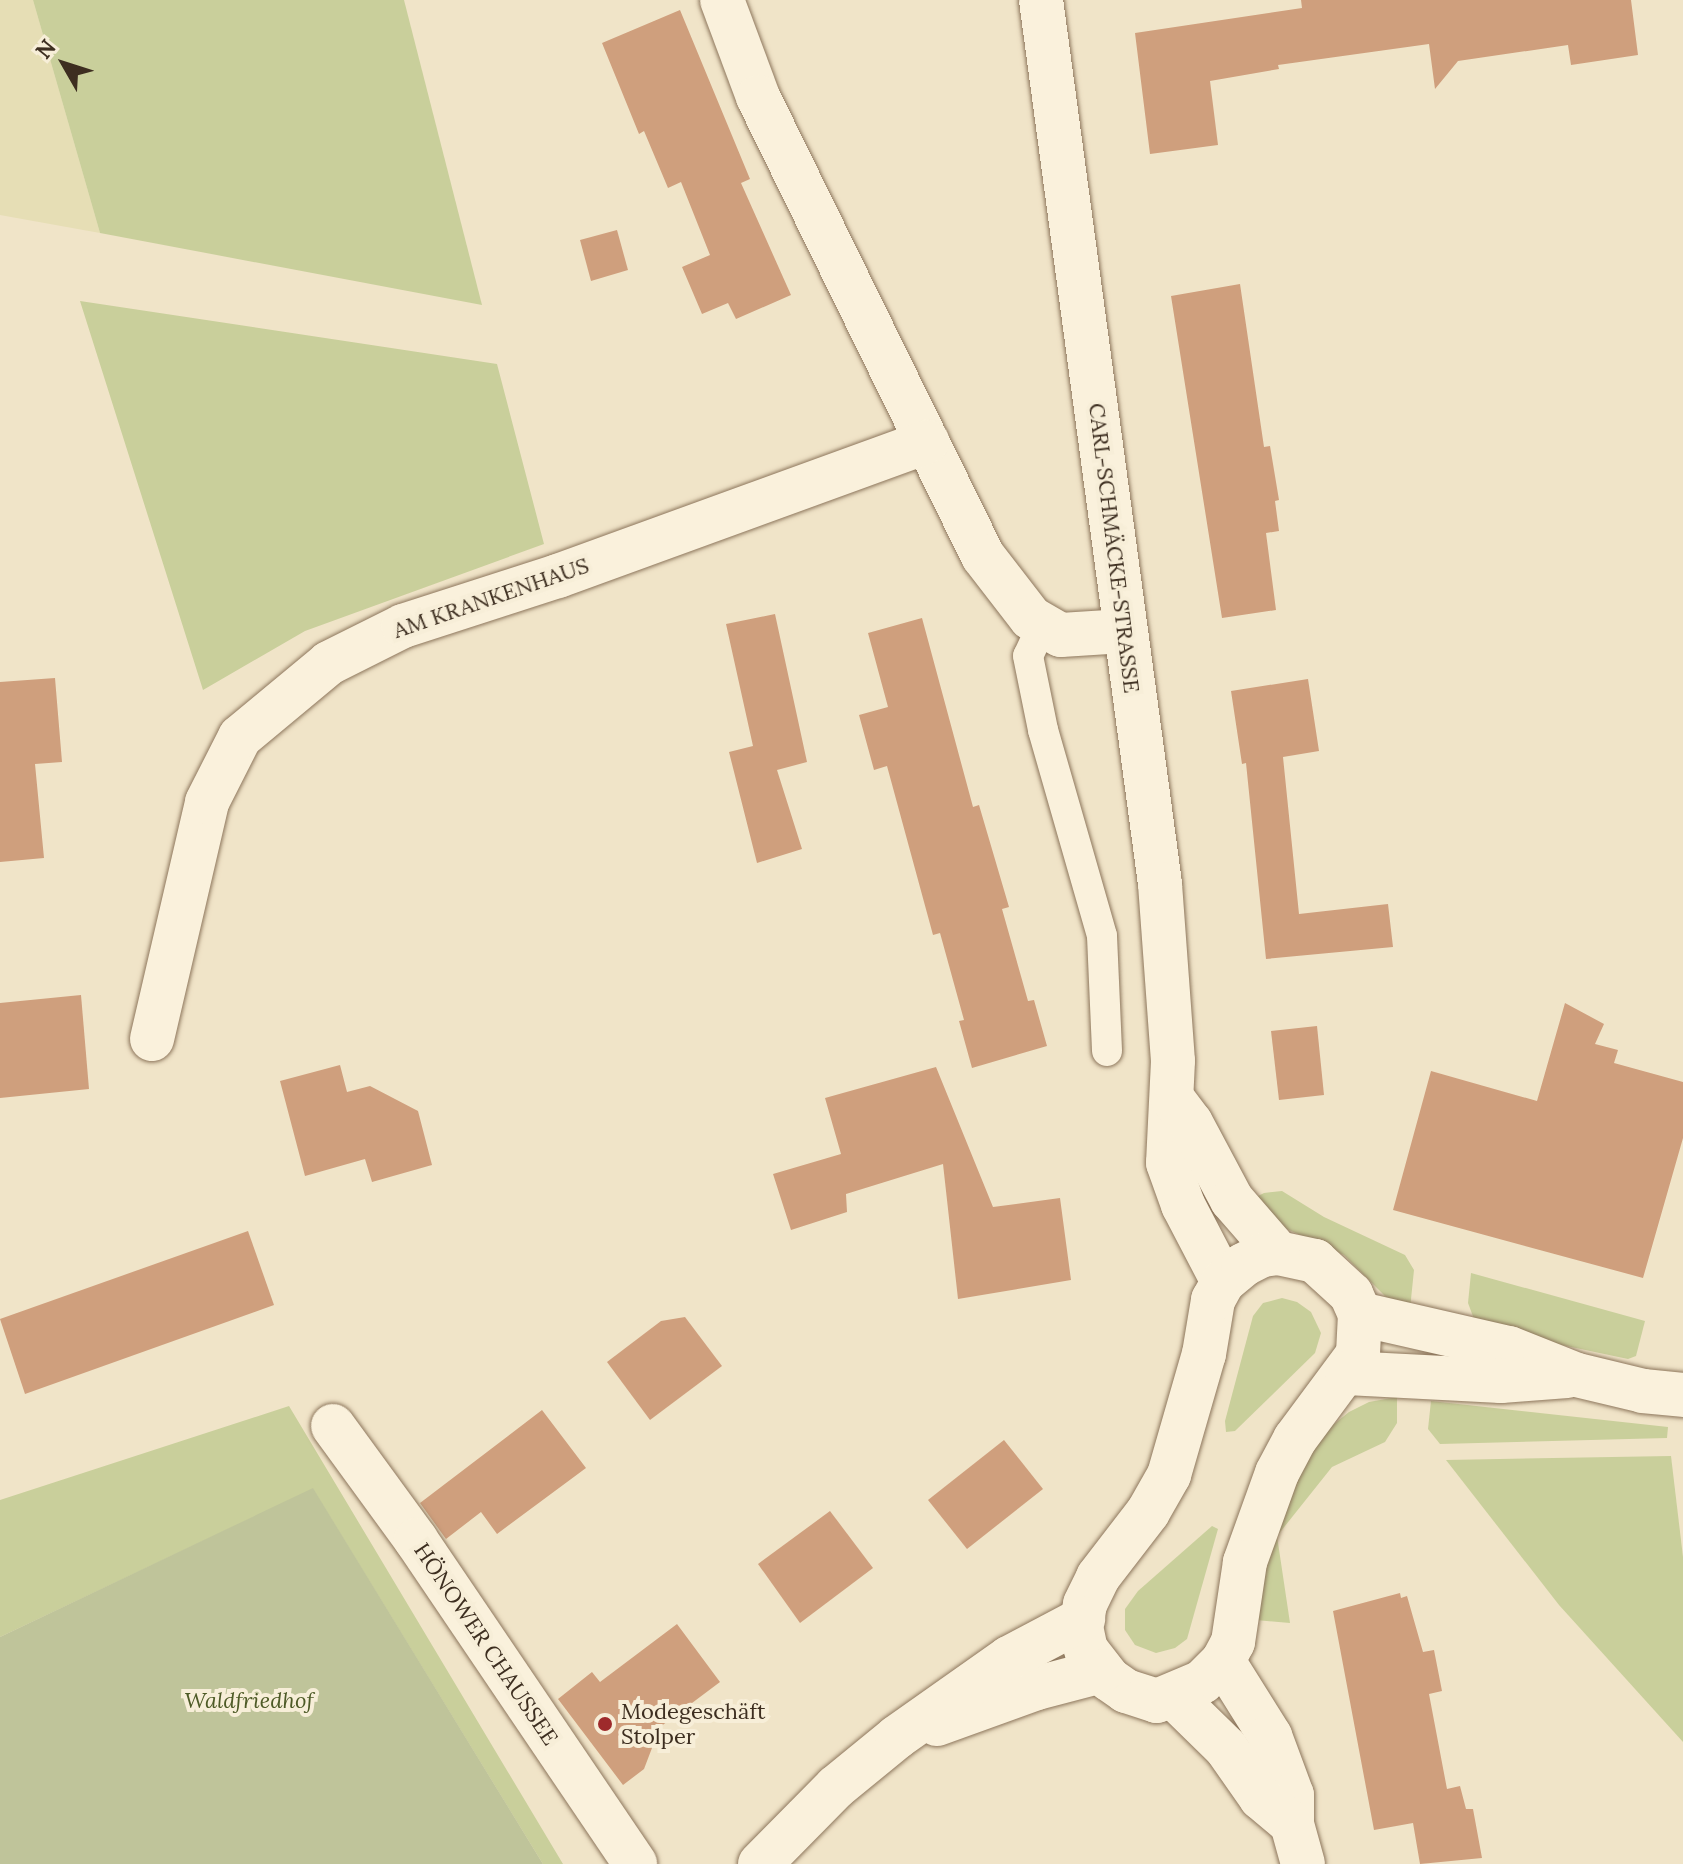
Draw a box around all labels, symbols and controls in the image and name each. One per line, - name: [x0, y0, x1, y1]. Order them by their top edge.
- north arrow: [24, 24, 104, 104]
- text: N: [29, 33, 62, 64]
- street label: CARL-SCHMÄCKE-STRASSE: [1083, 402, 1145, 694]
- street label: AM KRANKENHAUS: [390, 552, 592, 644]
- street label: HÖNOWER CHAUSSEE: [409, 1538, 563, 1750]
- park label: Waldfriedhof: [184, 1688, 314, 1714]
- place label: Modegeschäft Stolper: [621, 1698, 766, 1750]
- marker: Modegeschäft Stolper: [596, 1715, 614, 1733]

